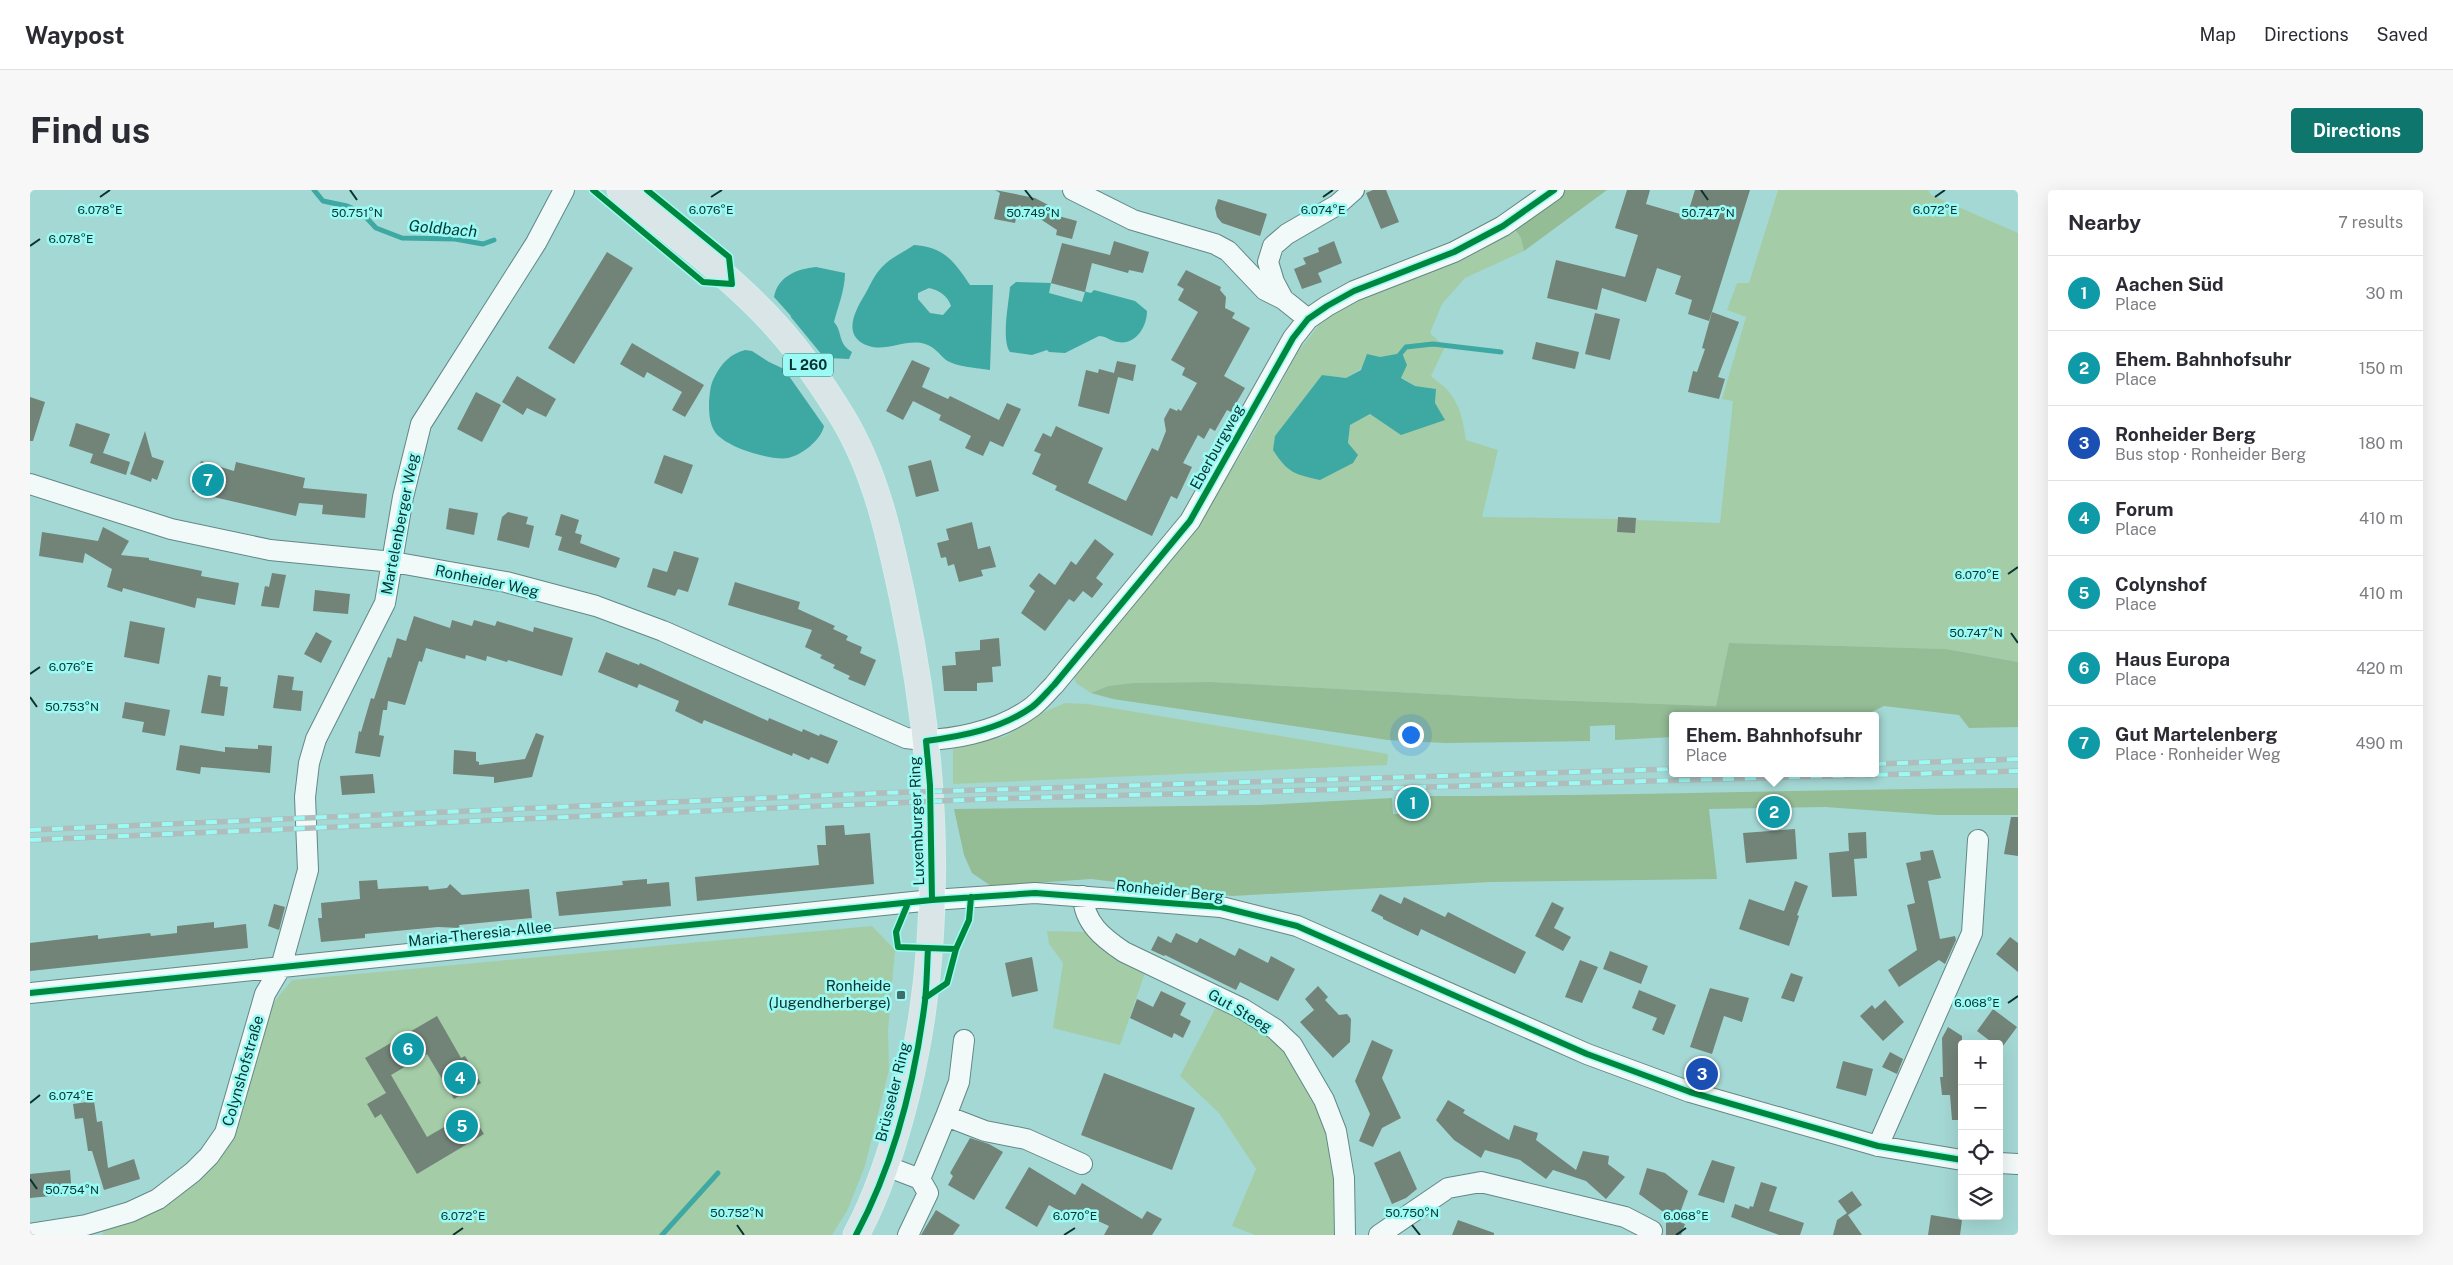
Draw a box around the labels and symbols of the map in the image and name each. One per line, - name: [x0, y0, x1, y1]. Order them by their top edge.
- text: 6.078°E: [77, 203, 123, 217]
- text: 6.076°E: [689, 203, 733, 217]
- text: 6.074°E: [1301, 203, 1345, 217]
- text: 6.072°E: [1913, 203, 1957, 217]
- text: 50.751°N: [331, 206, 383, 220]
- text: 50.749°N: [1006, 206, 1060, 220]
- text: 50.747°N: [1681, 206, 1735, 220]
- water label: Goldbach: [408, 216, 478, 241]
- text: 6.078°E: [48, 232, 94, 246]
- road number: L 260: [783, 354, 833, 376]
- street label: Eberburgweg: [1186, 401, 1247, 492]
- street label: Martelenberger Weg: [377, 452, 422, 596]
- pin: 7: [192, 461, 224, 499]
- street label: Ronheider Weg: [434, 561, 541, 600]
- text: 6.070°E: [1955, 568, 1999, 582]
- text: 50.747°N: [1949, 626, 2003, 640]
- text: 6.076°E: [49, 660, 93, 674]
- text: 50.753°N: [45, 700, 99, 714]
- your location: [1398, 722, 1424, 748]
- street label: Luxemburger Ring: [906, 756, 927, 886]
- pin: 1: [1397, 784, 1429, 822]
- pin: 2: [1758, 793, 1790, 831]
- street label: Ronheider Berg: [1115, 876, 1225, 905]
- street label: Maria-Theresia-Allee: [407, 918, 553, 950]
- place label: Ronheide (Jugendherberge): [769, 977, 891, 1011]
- street label: Gut Steeg: [1205, 985, 1275, 1036]
- marker: Ronheide (Jugendherberge): [895, 989, 907, 1001]
- text: 6.068°E: [1954, 996, 2000, 1010]
- street label: Colynshofstraße: [219, 1014, 266, 1128]
- pin: 6: [392, 1030, 424, 1068]
- street label: Brüsseler Ring: [872, 1040, 913, 1144]
- pin: 3: [1686, 1055, 1718, 1093]
- pin: 4: [444, 1059, 476, 1097]
- text: 6.074°E: [49, 1089, 93, 1103]
- pin: 5: [446, 1107, 478, 1145]
- text: 50.754°N: [45, 1183, 99, 1197]
- text: 50.752°N: [710, 1206, 764, 1220]
- text: 50.750°N: [1385, 1206, 1439, 1220]
- text: 6.072°E: [441, 1209, 485, 1223]
- text: 6.070°E: [1053, 1209, 1097, 1223]
- text: 6.068°E: [1663, 1209, 1709, 1223]

